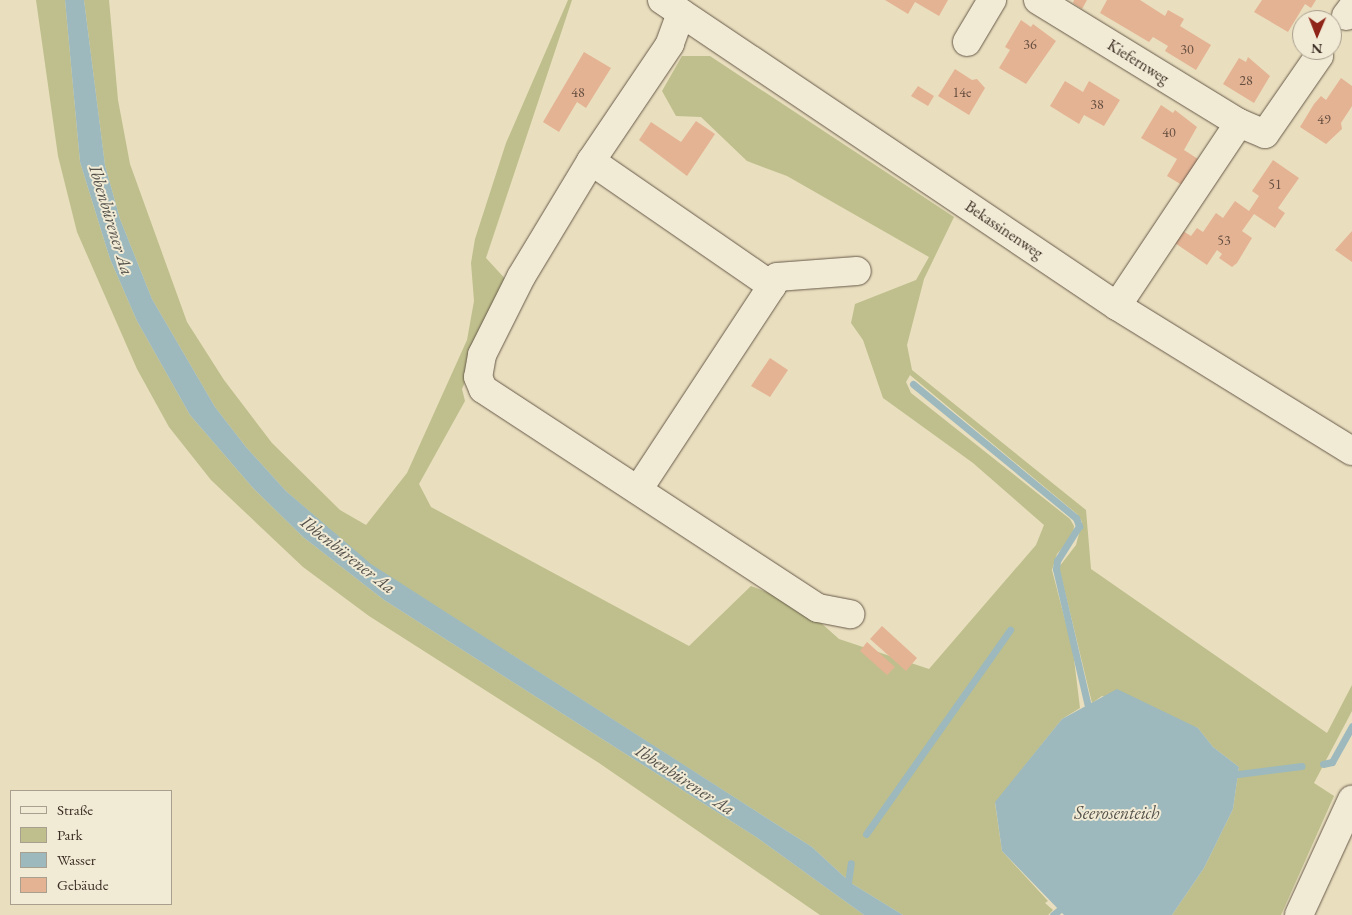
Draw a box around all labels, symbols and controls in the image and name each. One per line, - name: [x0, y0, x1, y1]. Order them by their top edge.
- north arrow: [1292, 10, 1342, 60]
- house number: 36: [1023, 36, 1037, 52]
- street label: Kiefernweg: [1104, 36, 1172, 88]
- text: N: [1311, 40, 1323, 58]
- house number: 30: [1180, 41, 1194, 57]
- house number: 28: [1239, 72, 1253, 88]
- house number: 48: [571, 84, 585, 100]
- house number: 14e: [953, 84, 971, 100]
- house number: 38: [1090, 96, 1104, 112]
- house number: 49: [1317, 111, 1331, 127]
- house number: 40: [1162, 124, 1176, 140]
- water label: Ibbenbürener Aa: [84, 162, 138, 278]
- house number: 51: [1268, 176, 1282, 192]
- street label: Bekassinenweg: [961, 197, 1047, 263]
- house number: 53: [1217, 232, 1231, 248]
- water label: Ibbenbürener Aa: [296, 511, 400, 599]
- water label: Ibbenbürener Aa: [631, 740, 739, 820]
- legend: [10, 790, 172, 905]
- text: Straße: [57, 800, 93, 819]
- water label: Seerosenteich: [1074, 802, 1160, 824]
- text: Park: [57, 825, 83, 844]
- text: Wasser: [57, 850, 96, 869]
- text: Gebäude: [57, 875, 109, 894]

